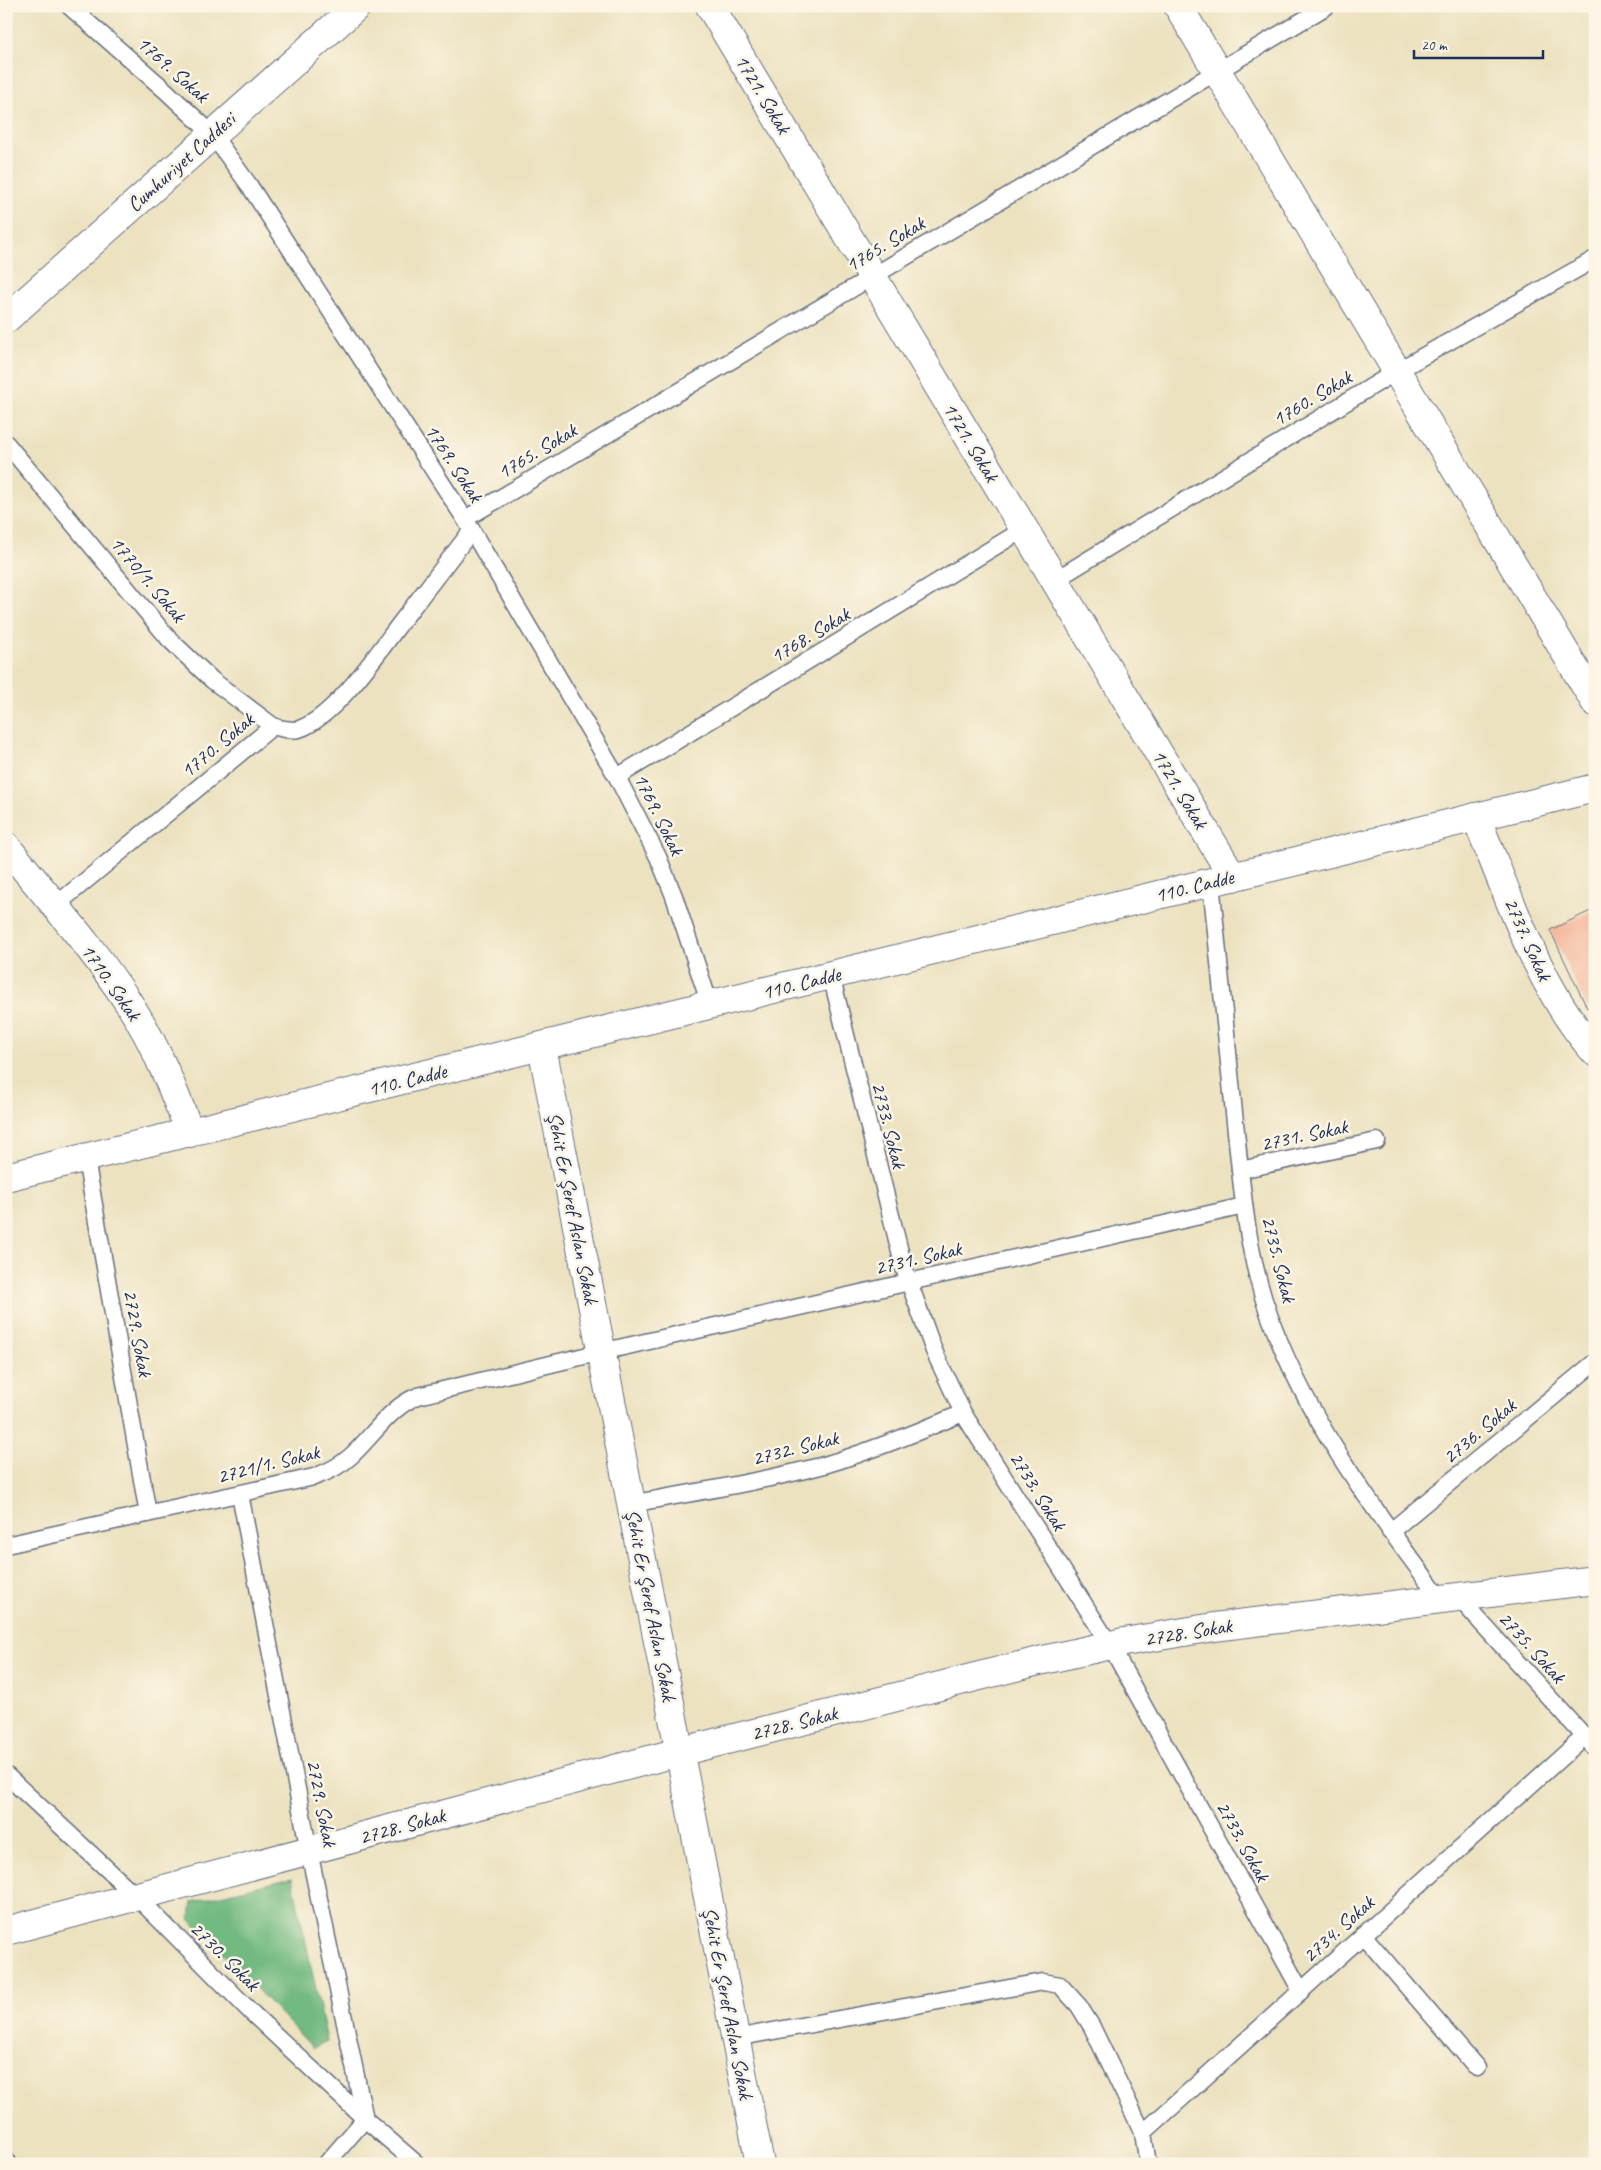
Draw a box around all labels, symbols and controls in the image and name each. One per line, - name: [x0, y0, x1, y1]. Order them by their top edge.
- scale bar: [1414, 28, 1542, 60]
- street label: 1769. Sokak: [132, 30, 215, 109]
- text: 20 m: [1421, 36, 1448, 55]
- street label: 1721. Sokak: [729, 50, 798, 140]
- street label: Cumhuriyet Caddesi: [121, 104, 243, 218]
- street label: 1765. Sokak: [841, 209, 931, 278]
- street label: 1760. Sokak: [1268, 363, 1358, 432]
- street label: 1721. Sokak: [937, 398, 1006, 488]
- street label: 1765. Sokak: [493, 416, 583, 485]
- street label: 1769. Sokak: [419, 419, 490, 508]
- street label: 1770/1. Sokak: [104, 531, 192, 628]
- street label: 1768. Sokak: [766, 600, 856, 669]
- street label: 1770. Sokak: [175, 706, 260, 783]
- street label: 1721. Sokak: [1146, 745, 1215, 835]
- street label: 1769. Sokak: [628, 769, 691, 861]
- street label: 110. Cadde: [1152, 863, 1237, 908]
- street label: 2737. Sokak: [1498, 893, 1558, 986]
- street label: 1710. Sokak: [75, 938, 148, 1027]
- street label: 110. Cadde: [759, 960, 844, 1005]
- street label: 110. Cadde: [365, 1057, 450, 1102]
- street label: 2733. Sokak: [866, 1079, 913, 1172]
- street label: Şehit Er Şeref Aslan Sokak: [542, 1110, 605, 1308]
- street label: 2731. Sokak: [1258, 1113, 1351, 1157]
- street label: 2735. Sokak: [1256, 1213, 1303, 1306]
- street label: 2731. Sokak: [872, 1235, 965, 1281]
- street label: 2729. Sokak: [118, 1287, 159, 1380]
- street label: 2736. Sokak: [1437, 1392, 1522, 1469]
- street label: 2732. Sokak: [749, 1424, 842, 1471]
- street label: 2721/1. Sokak: [214, 1438, 323, 1489]
- street label: 2733. Sokak: [1004, 1447, 1073, 1536]
- street label: Şehit Er Şeref Aslan Sokak: [620, 1507, 683, 1705]
- street label: 2735. Sokak: [1493, 1606, 1572, 1689]
- street label: 2728. Sokak: [1142, 1612, 1235, 1652]
- street label: 2728. Sokak: [748, 1699, 841, 1746]
- street label: 2729. Sokak: [301, 1757, 343, 1850]
- street label: 2733. Sokak: [1210, 1796, 1276, 1887]
- street label: 2728. Sokak: [356, 1802, 449, 1850]
- street label: 2734. Sokak: [1297, 1889, 1380, 1968]
- street label: Şehit Er Şeref Aslan Sokak: [697, 1905, 760, 2103]
- street label: 2730. Sokak: [185, 1916, 266, 1997]

